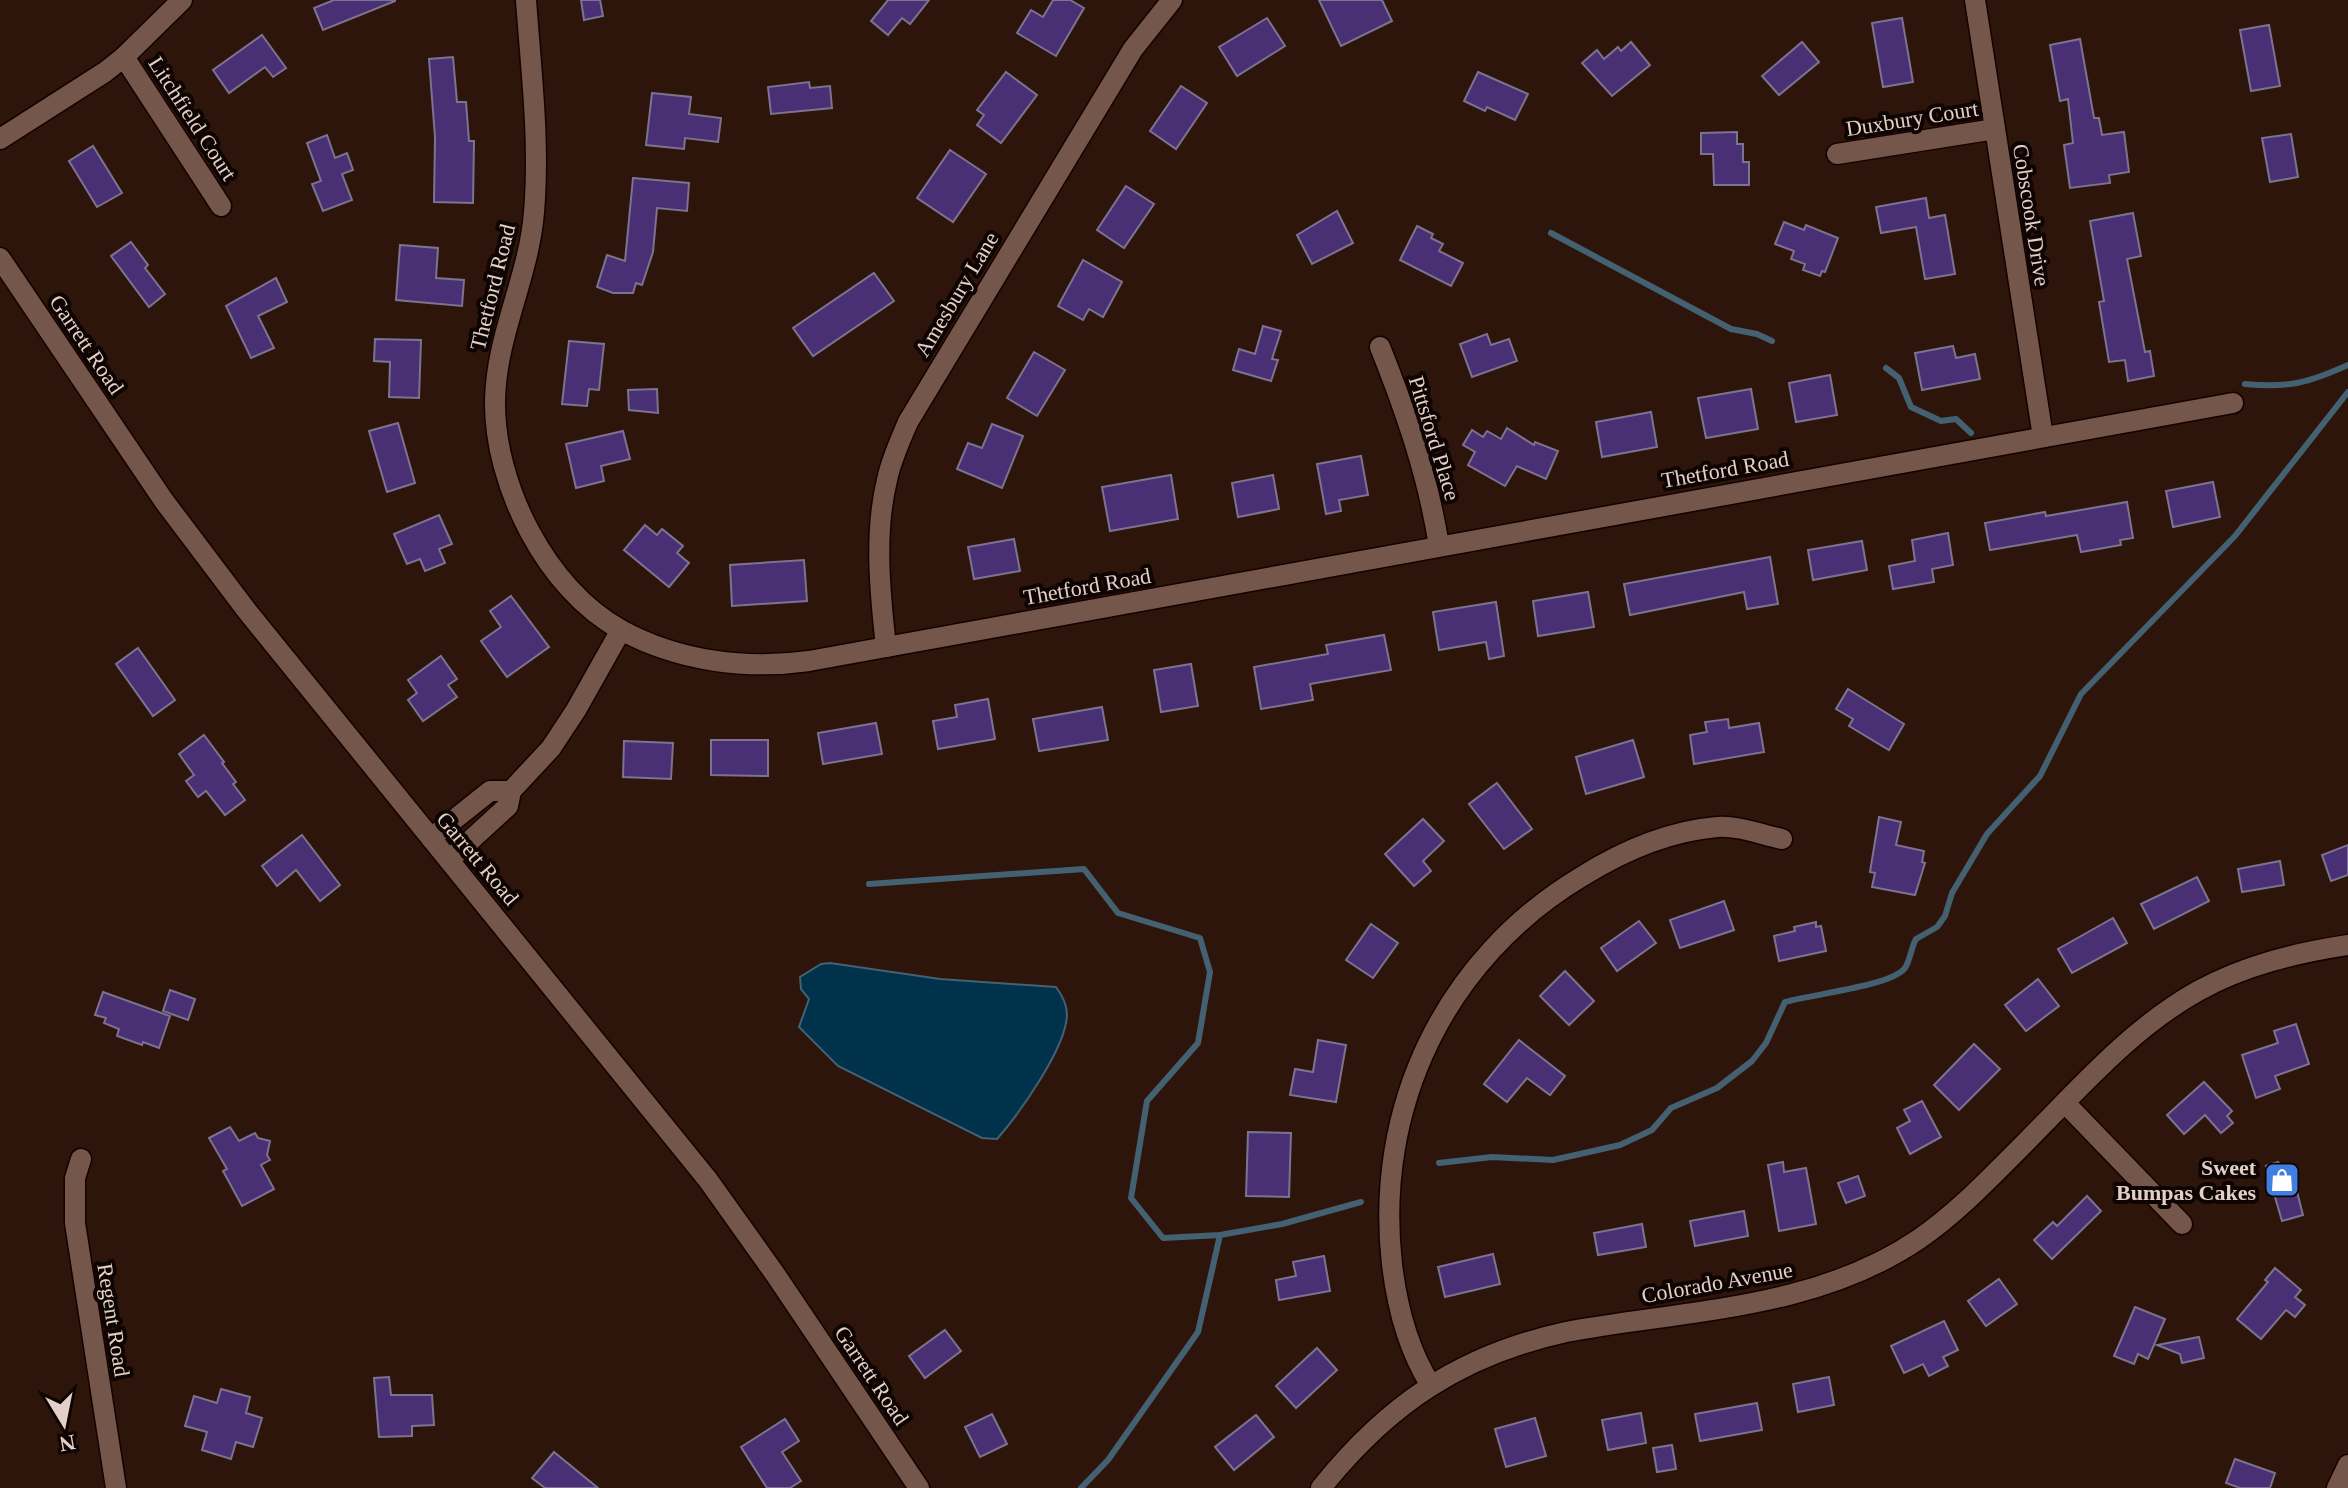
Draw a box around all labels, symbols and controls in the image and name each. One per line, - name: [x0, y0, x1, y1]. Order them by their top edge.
- street label: Litchfield Court: [143, 52, 242, 185]
- street label: Duxbury Court: [1844, 96, 1980, 141]
- street label: Cobscook Drive: [2008, 142, 2055, 288]
- street label: Thetford Road: [465, 222, 520, 353]
- street label: Amesbury Lane: [909, 227, 1003, 361]
- street label: Garrett Road: [44, 290, 129, 399]
- street label: Pittsford Place: [1404, 373, 1465, 503]
- street label: Thetford Road: [1659, 446, 1791, 493]
- street label: Thetford Road: [1021, 563, 1153, 610]
- street label: Garrett Road: [431, 807, 524, 910]
- place label: Sweet Bumpas Cakes: [2116, 1155, 2257, 1205]
- shop icon: Sweet Bumpas Cakes: [2263, 1161, 2301, 1199]
- street label: Colorado Avenue: [1640, 1257, 1795, 1308]
- street label: Regent Road: [92, 1262, 135, 1378]
- street label: Garrett Road: [829, 1321, 914, 1430]
- north arrow: [24, 1384, 104, 1464]
- text: N: [57, 1430, 77, 1457]

